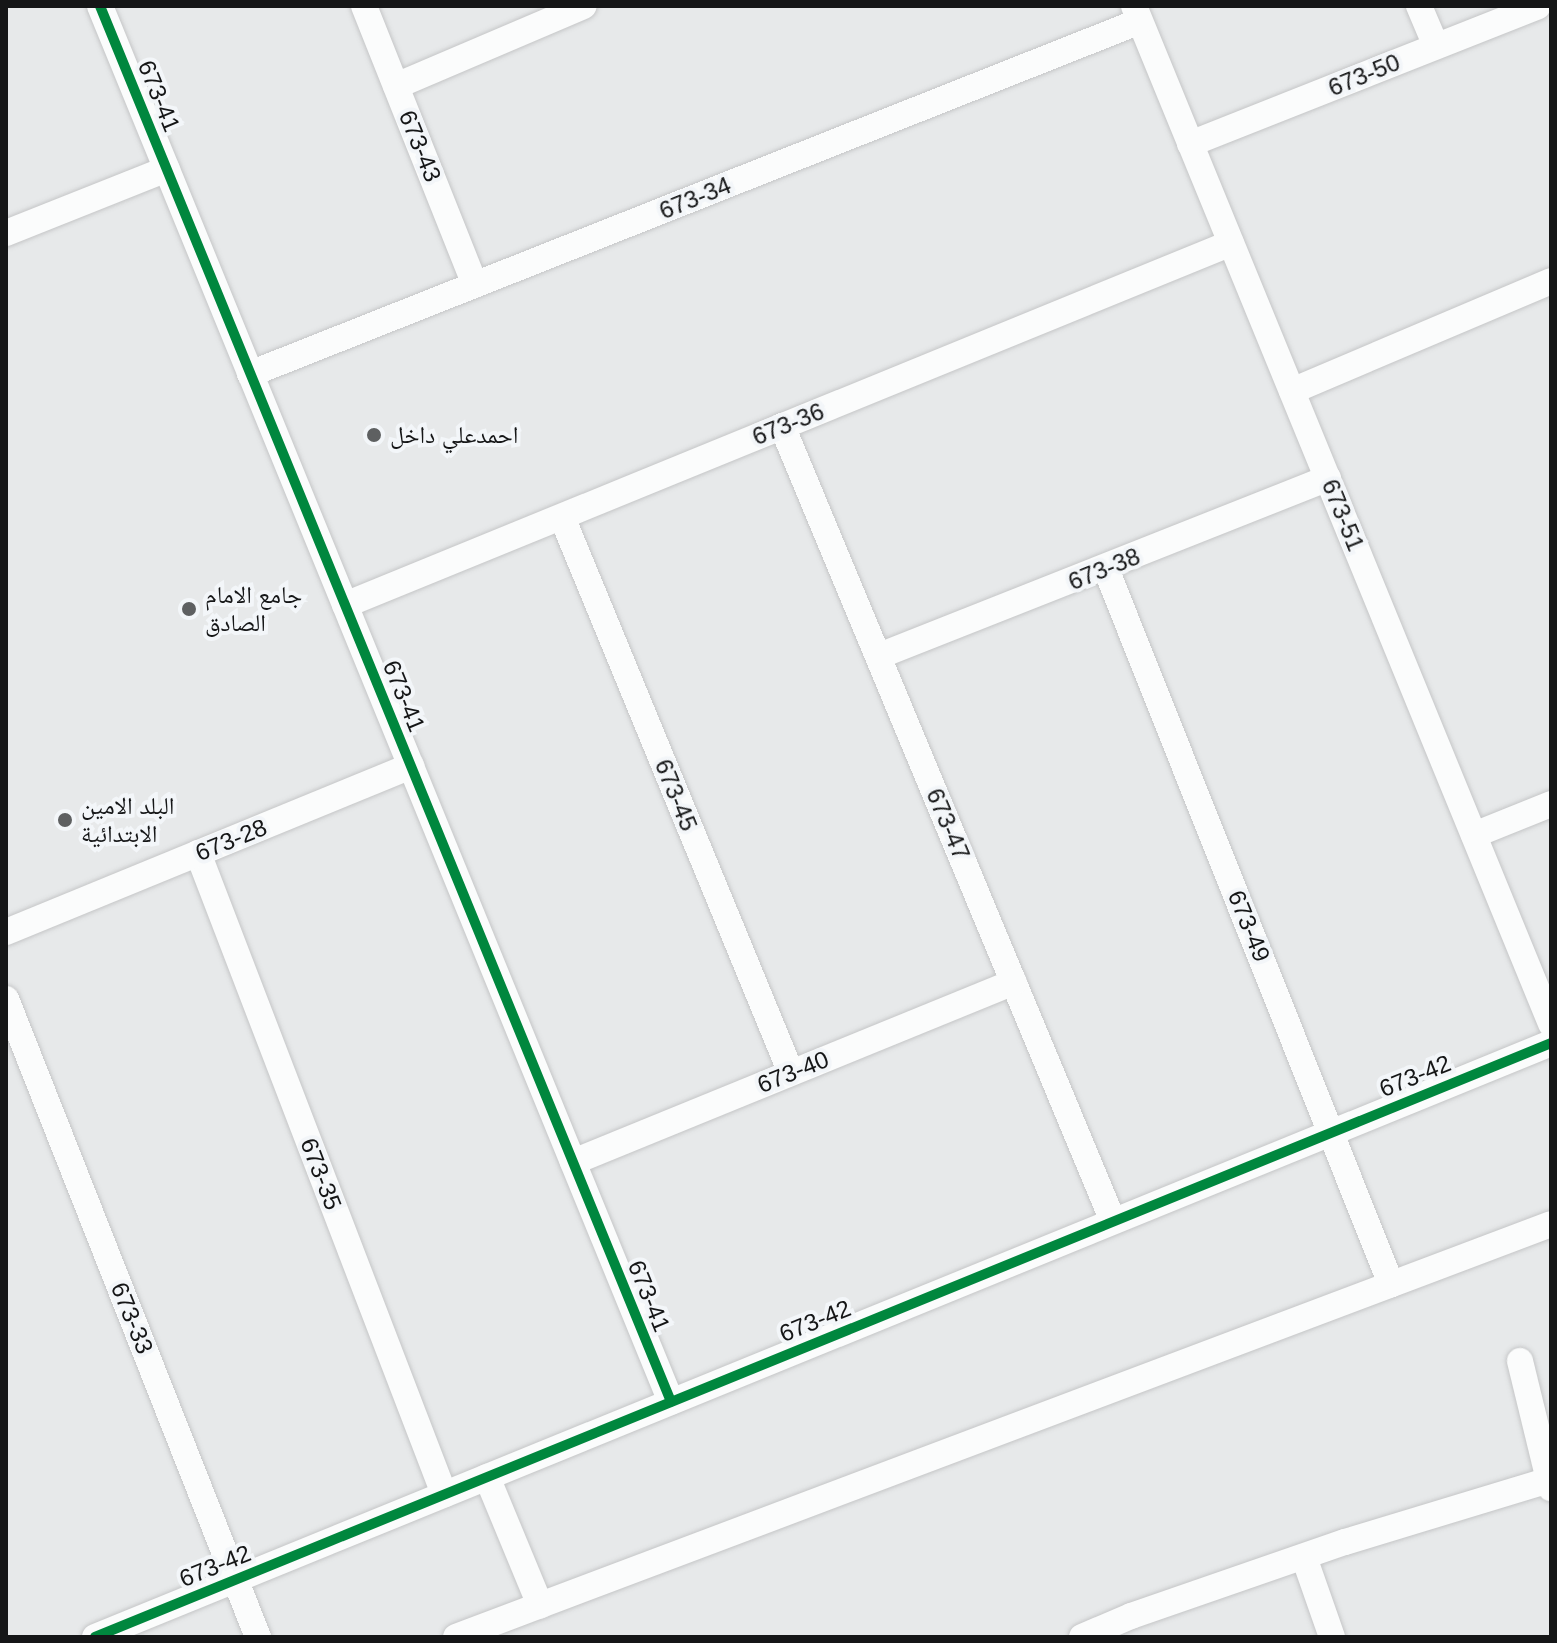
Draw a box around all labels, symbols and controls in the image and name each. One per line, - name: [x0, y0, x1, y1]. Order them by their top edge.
- street label: 673-50: [1324, 48, 1404, 102]
- street label: 673-41: [132, 56, 186, 136]
- street label: 673-43: [393, 106, 447, 186]
- street label: 673-34: [655, 171, 735, 225]
- street label: 673-36: [748, 397, 828, 451]
- place label: احمدعلي داخل: [390, 421, 519, 449]
- marker: احمدعلي داخل: [365, 426, 383, 444]
- street label: 673-51: [1316, 475, 1370, 555]
- street label: 673-38: [1064, 542, 1144, 596]
- place label: جامع الامام الصادق: [205, 581, 302, 637]
- marker: جامع الامام الصادق: [180, 600, 198, 618]
- street label: 673-41: [377, 656, 431, 736]
- street label: 673-45: [649, 755, 703, 835]
- street label: 673-47: [920, 784, 976, 864]
- place label: البلد الامين الابتدائية: [81, 792, 174, 848]
- marker: البلد الامين الابتدائية: [56, 811, 74, 829]
- street label: 673-28: [191, 813, 271, 867]
- street label: 673-49: [1222, 886, 1276, 966]
- street label: 673-40: [753, 1045, 833, 1099]
- street label: 673-42: [1375, 1049, 1455, 1103]
- street label: 673-35: [294, 1134, 348, 1214]
- street label: 673-41: [622, 1256, 676, 1336]
- street label: 673-33: [105, 1278, 159, 1358]
- street label: 673-42: [775, 1294, 855, 1348]
- street label: 673-42: [175, 1539, 255, 1593]

